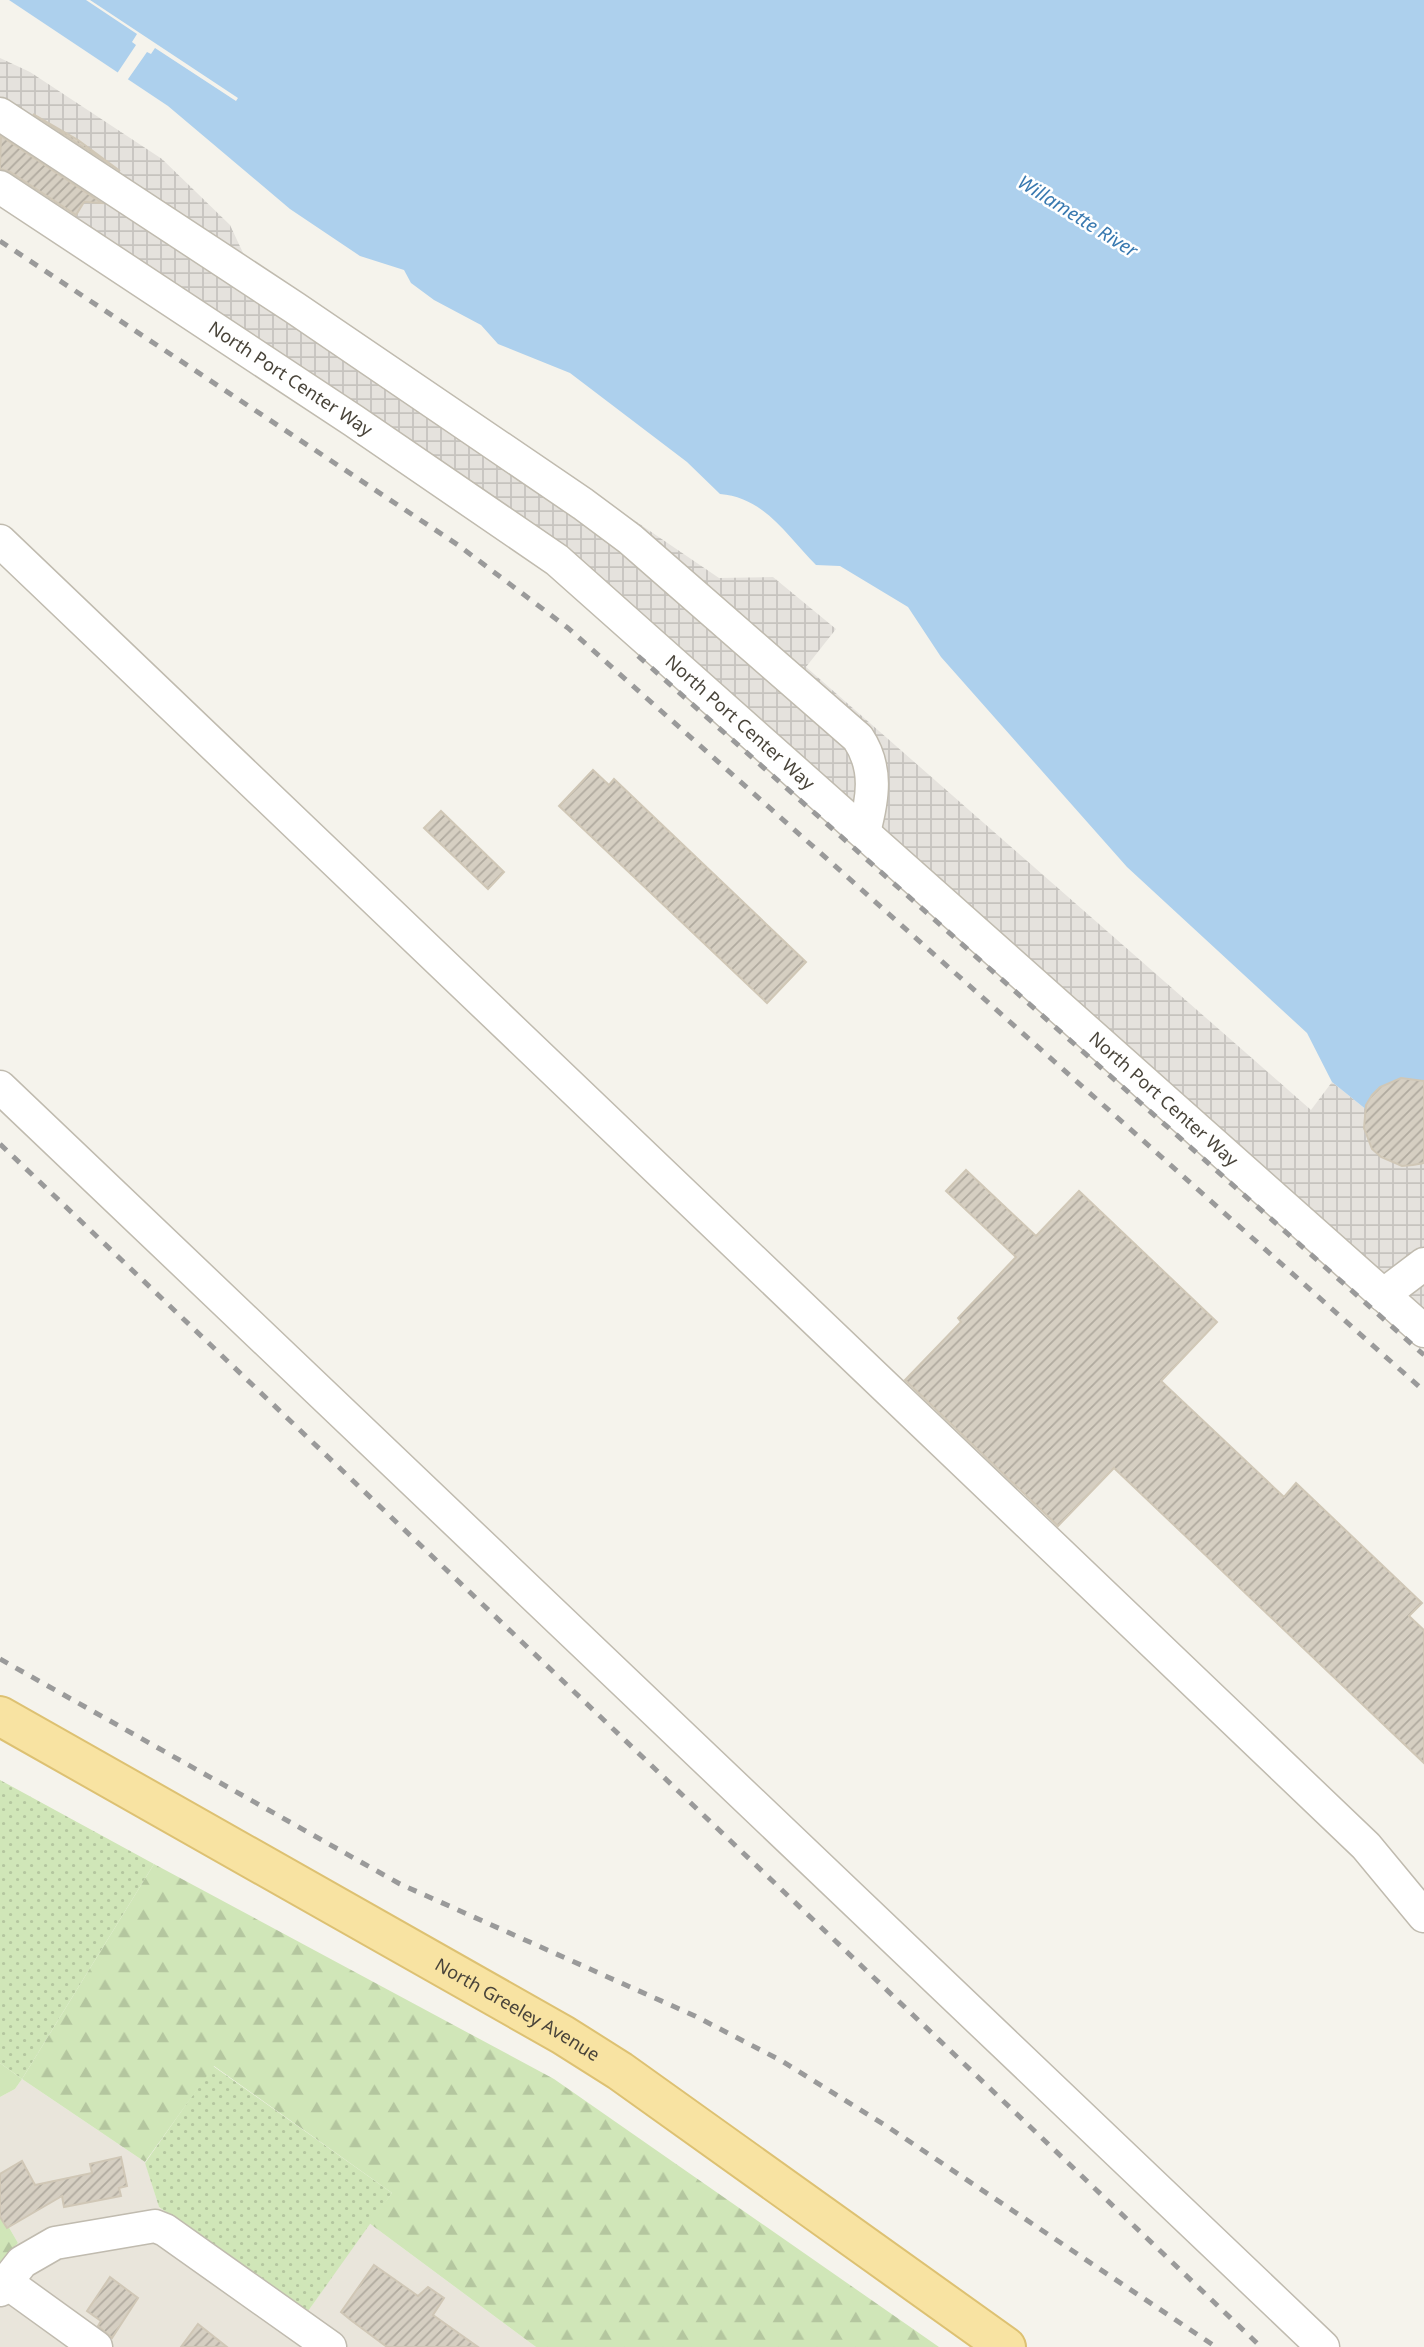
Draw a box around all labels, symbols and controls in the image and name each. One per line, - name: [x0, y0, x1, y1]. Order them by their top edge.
- water label: Willamette River: [1013, 169, 1144, 264]
- street label: North Port Center Way: [204, 315, 378, 442]
- street label: North Port Center Way: [661, 649, 821, 795]
- street label: North Port Center Way: [1084, 1026, 1244, 1172]
- street label: North Greeley Avenue: [431, 1952, 605, 2066]

